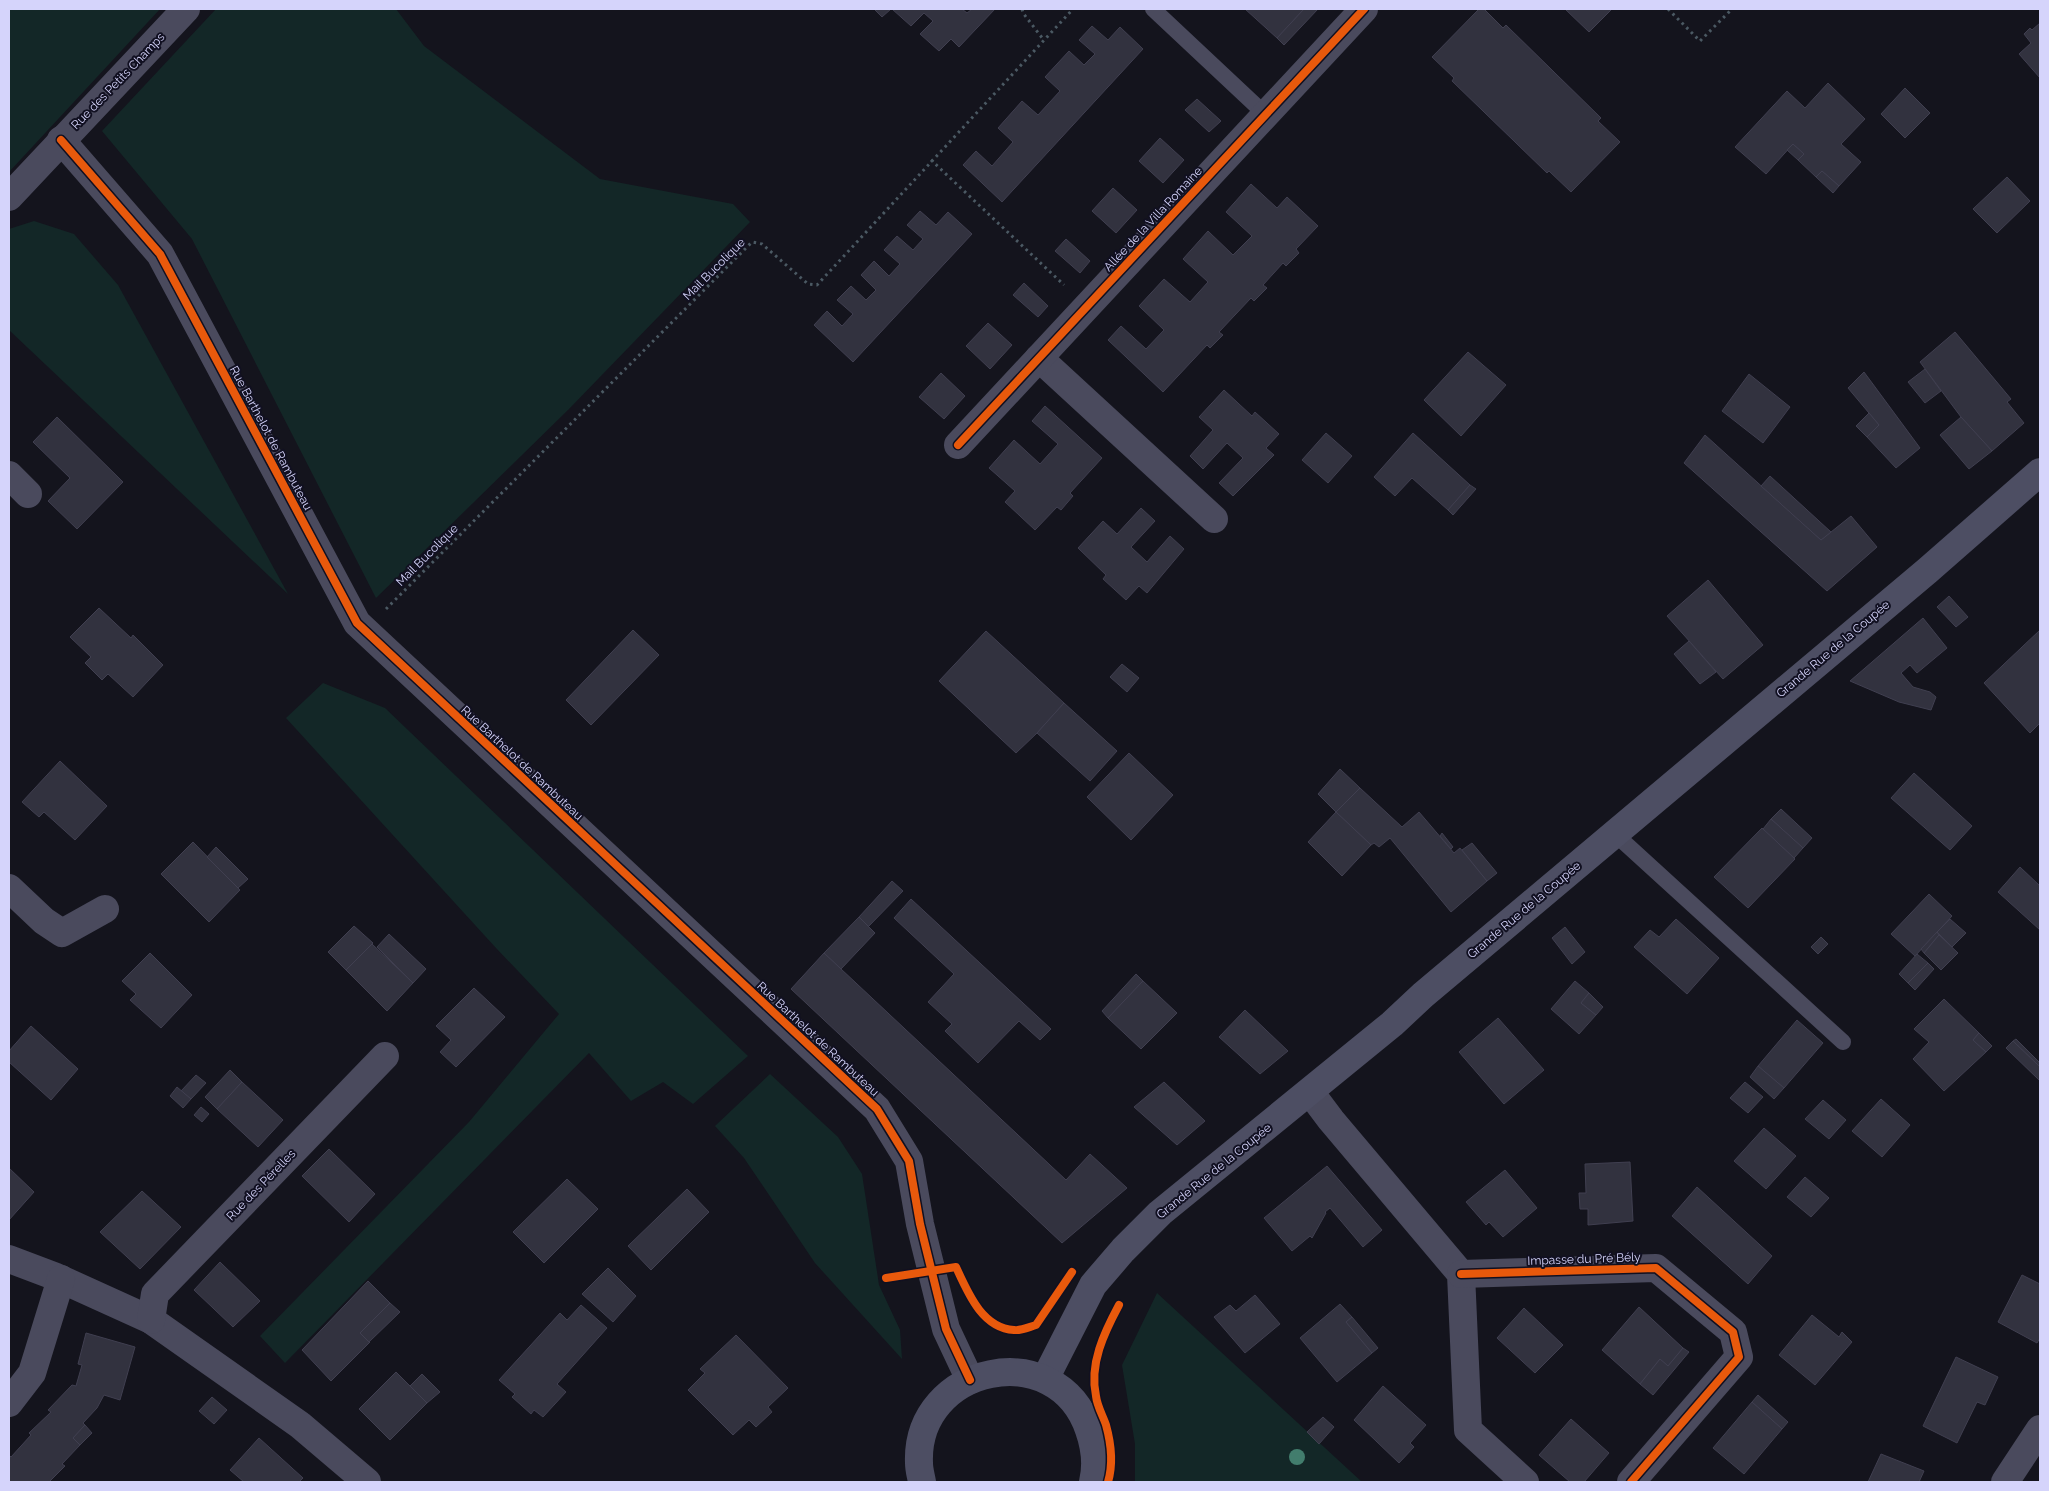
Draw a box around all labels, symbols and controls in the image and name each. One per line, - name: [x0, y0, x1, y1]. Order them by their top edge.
- street label: Rue des Petits Champs: [68, 30, 168, 132]
- street label: Allée de la Villa Romaine: [1101, 164, 1205, 274]
- street label: Mail Bucolique: [680, 235, 748, 303]
- street label: Rue Barthelot de Rambuteau: [227, 364, 315, 512]
- street label: Mail Bucolique: [393, 521, 461, 589]
- street label: Grande Rue de la Coupée: [1774, 598, 1892, 700]
- street label: Rue Barthelot de Rambuteau: [458, 703, 586, 823]
- street label: Grande Rue de la Coupée: [1465, 859, 1583, 961]
- street label: Rue Barthelot de Rambuteau: [754, 979, 882, 1099]
- street label: Grande Rue de la Coupée: [1154, 1120, 1274, 1222]
- street label: Rue des Pérelles: [224, 1146, 299, 1223]
- street label: Impasse du Pré Bély: [1527, 1250, 1641, 1268]

